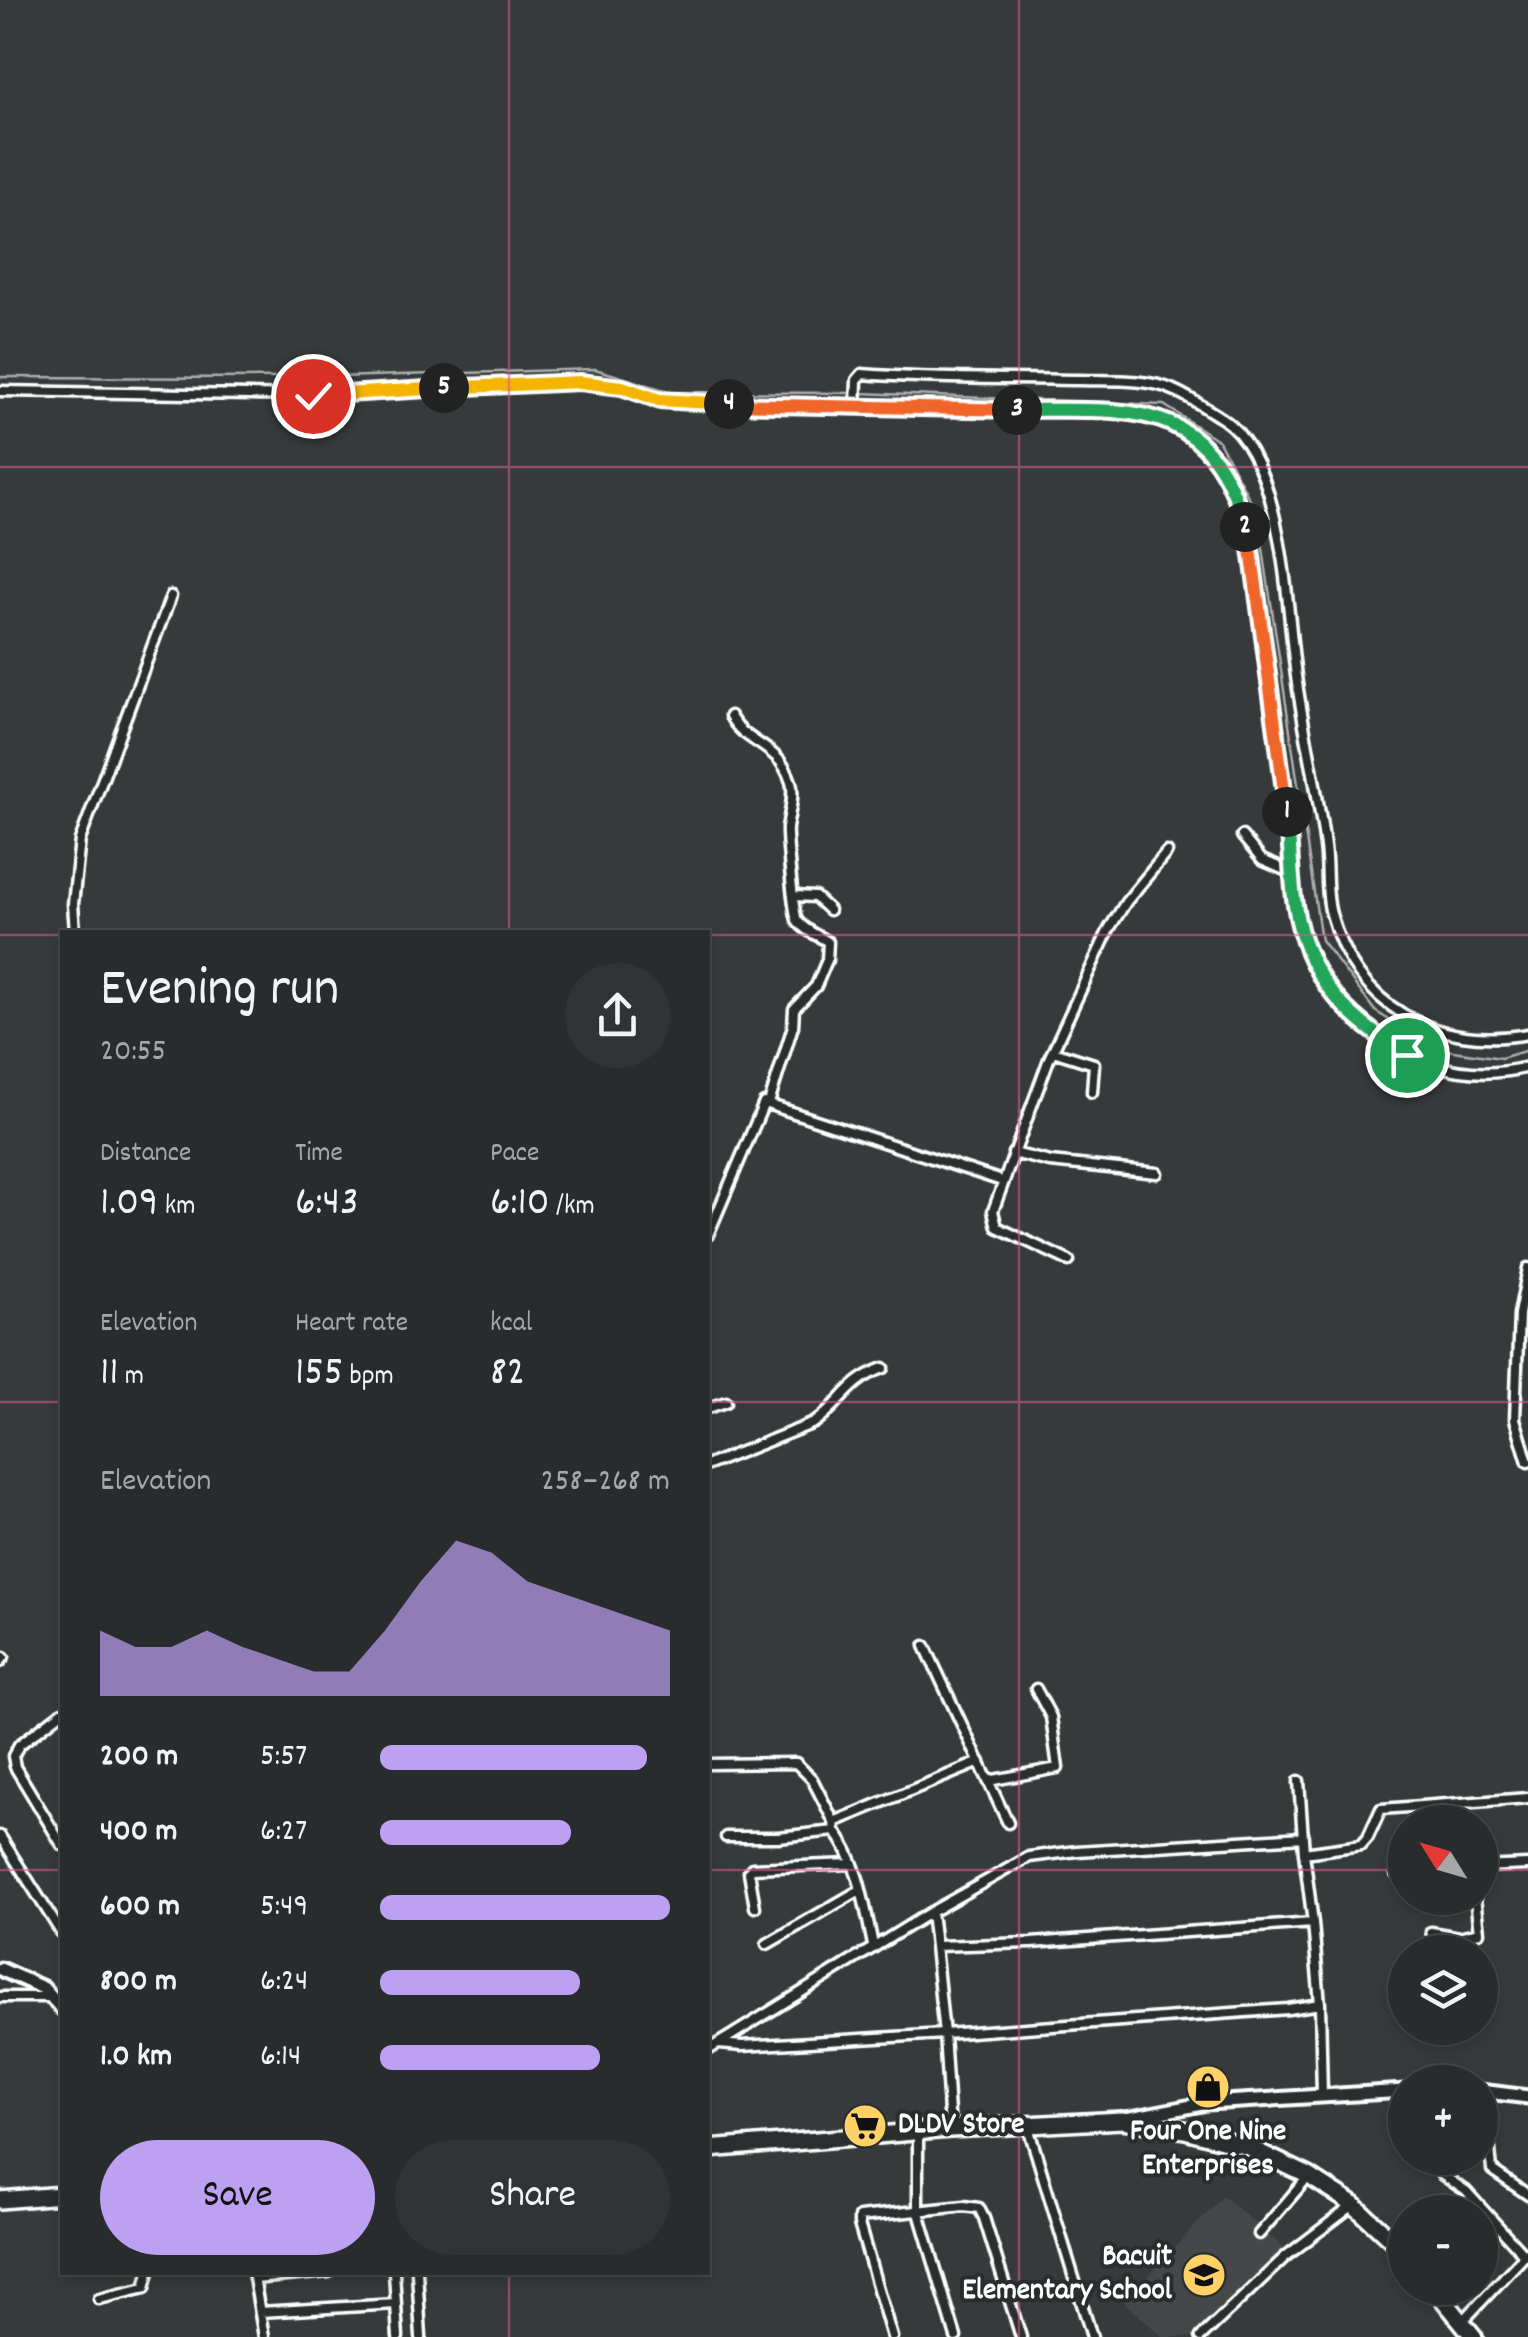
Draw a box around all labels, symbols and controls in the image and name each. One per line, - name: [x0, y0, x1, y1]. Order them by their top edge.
- pin: [271, 354, 356, 439]
- pin: 5: [419, 363, 469, 413]
- text: 5: [438, 368, 450, 408]
- icon: check: [286, 369, 341, 424]
- pin: 4: [704, 379, 754, 429]
- text: 4: [723, 384, 735, 424]
- pin: 3: [992, 385, 1042, 435]
- text: 3: [1011, 390, 1023, 430]
- pin: 2: [1220, 502, 1270, 552]
- text: 2: [1239, 507, 1251, 547]
- pin: 1: [1262, 787, 1312, 837]
- text: 1: [1284, 792, 1290, 832]
- text: Evening run: [100, 953, 339, 1032]
- button: share: [565, 963, 670, 1068]
- pin: [1365, 1013, 1450, 1098]
- icon: arrive: [1380, 1028, 1435, 1083]
- text: 20:55: [100, 1030, 166, 1076]
- text: Distance: [100, 1135, 191, 1175]
- text: Time: [295, 1135, 343, 1175]
- text: Pace: [490, 1135, 539, 1175]
- text: 1.09: [100, 1175, 158, 1235]
- text: 6:43: [295, 1175, 359, 1235]
- text: 6:10: [490, 1175, 550, 1235]
- text: km: [158, 1188, 195, 1228]
- text: /km: [550, 1188, 595, 1228]
- text: Elevation: [100, 1305, 197, 1345]
- text: Heart rate: [295, 1305, 408, 1345]
- text: kcal: [490, 1305, 533, 1345]
- text: 11: [100, 1345, 118, 1405]
- text: 155: [295, 1345, 343, 1405]
- text: 82: [490, 1345, 525, 1405]
- text: m: [118, 1358, 144, 1398]
- text: bpm: [343, 1358, 394, 1398]
- text: Elevation: [100, 1460, 211, 1506]
- text: 258–268 m: [541, 1460, 670, 1506]
- text: 200 m: [100, 1735, 178, 1781]
- text: 5:57: [260, 1735, 307, 1781]
- north arrow: [1388, 1805, 1498, 1915]
- map controls: [1388, 1805, 1498, 2305]
- text: 400 m: [100, 1810, 177, 1856]
- text: 6:27: [260, 1810, 307, 1856]
- text: 600 m: [100, 1885, 180, 1931]
- text: 5:49: [260, 1885, 308, 1931]
- button: layers: [1388, 1935, 1498, 2045]
- text: 800 m: [100, 1960, 177, 2006]
- text: 6:24: [260, 1960, 308, 2006]
- text: 1.0 km: [100, 2035, 172, 2081]
- text: 6:14: [260, 2035, 301, 2081]
- shop icon: Four One Nine Enterprises: [1185, 2064, 1231, 2110]
- button: +: [1388, 2065, 1498, 2175]
- supermarket icon: DLDV Store: [842, 2103, 888, 2149]
- place label: DLDV Store: [898, 2105, 1025, 2148]
- place label: Four One Nine Enterprises: [1130, 2112, 1286, 2189]
- button: Save: [100, 2140, 375, 2255]
- button: Share: [395, 2140, 670, 2255]
- button: −: [1388, 2195, 1498, 2305]
- place label: Bacuit Elementary School: [962, 2237, 1173, 2314]
- school or university icon: Bacuit Elementary School: [1181, 2252, 1227, 2298]

